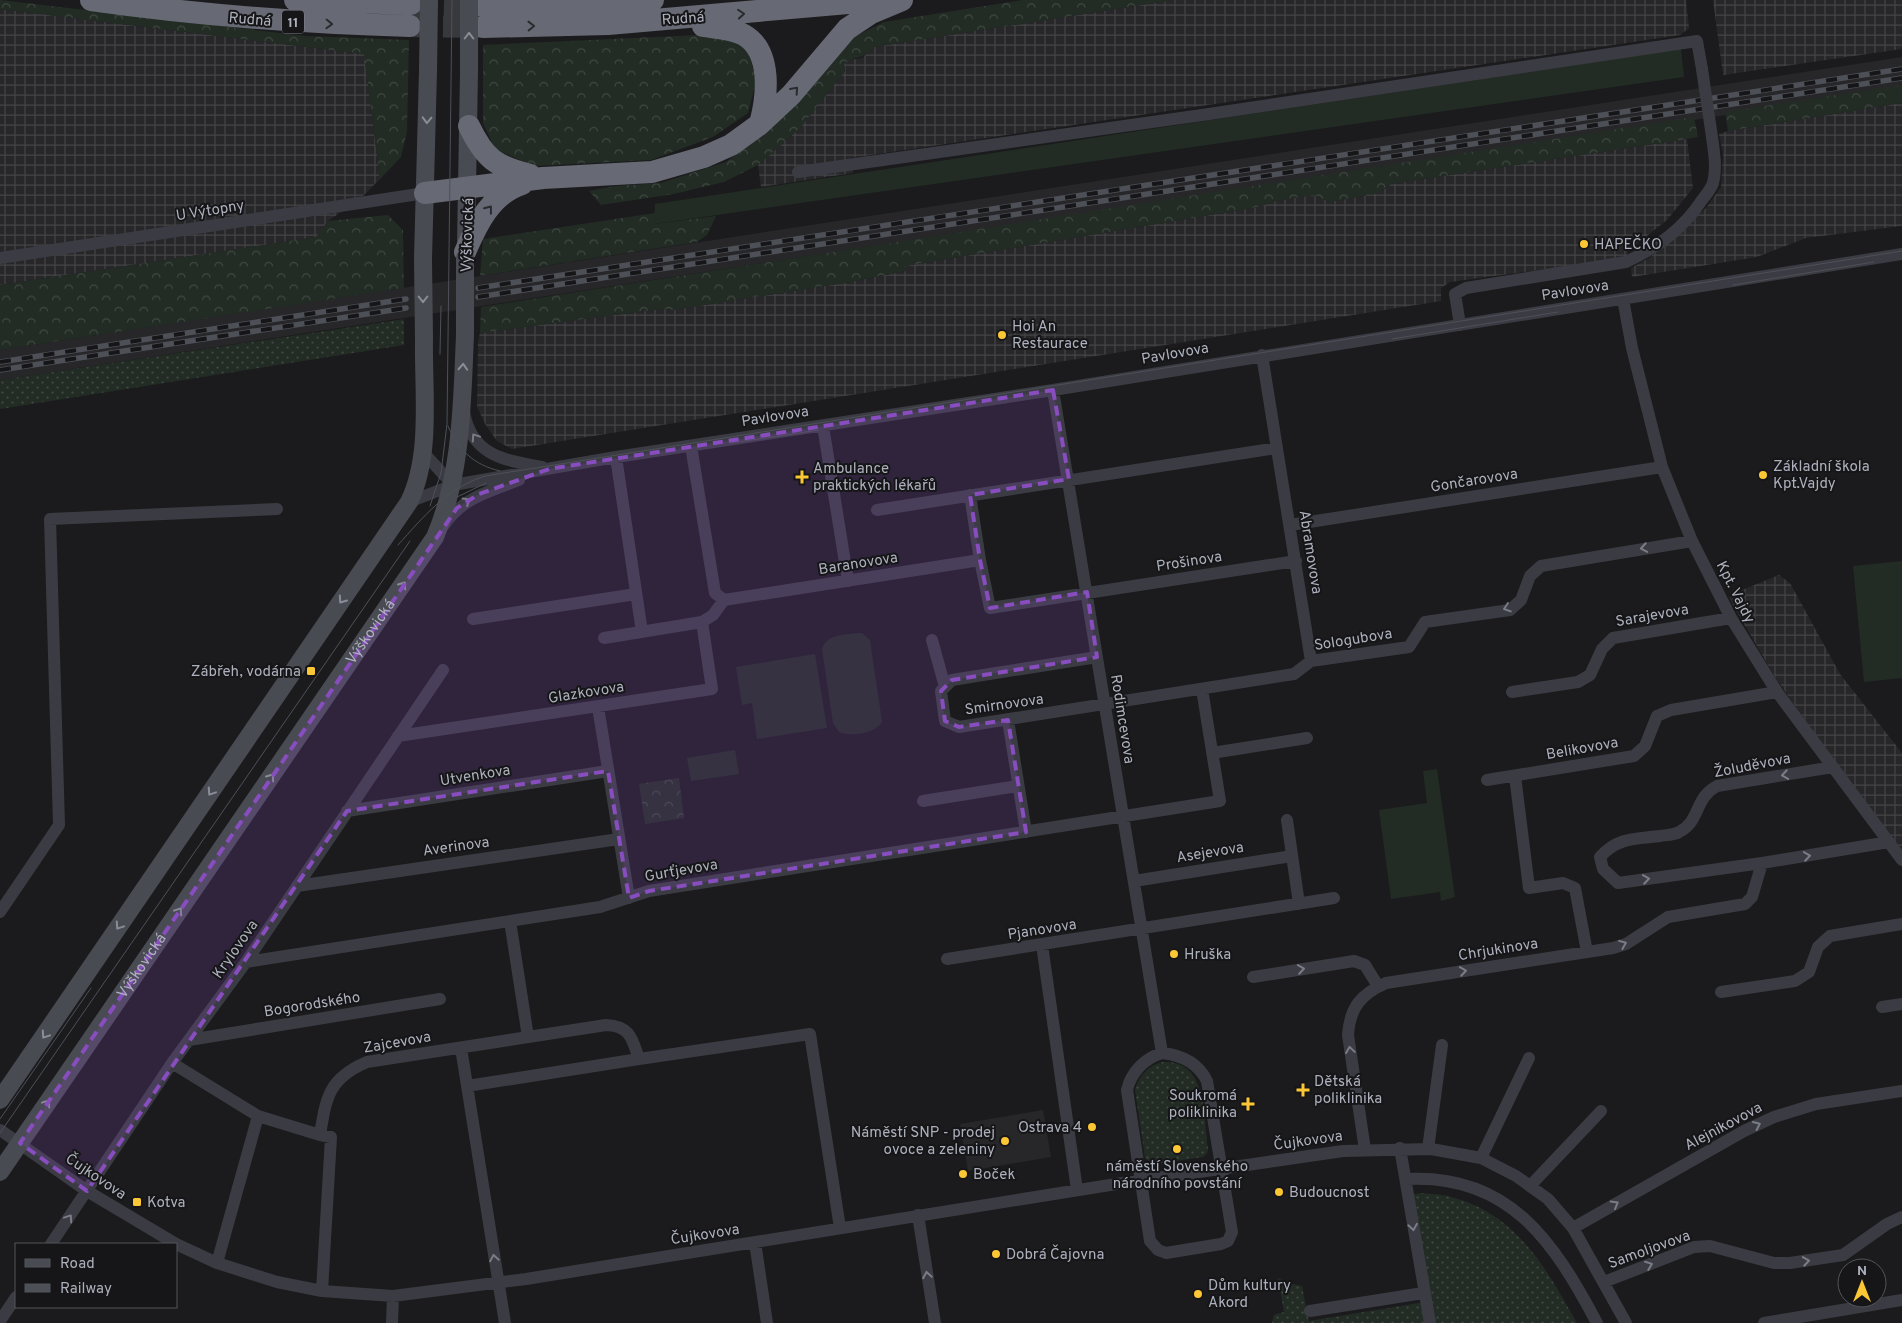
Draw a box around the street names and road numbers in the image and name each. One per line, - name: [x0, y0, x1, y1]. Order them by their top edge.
- street label: Rudná: [228, 9, 272, 32]
- street label: Rudná: [661, 9, 705, 30]
- road number: 11: [282, 11, 304, 34]
- street label: U Výtopny: [175, 197, 246, 226]
- street label: Výškovická: [458, 197, 479, 273]
- street label: Pavlovova: [1540, 277, 1610, 306]
- street label: Pavlovova: [1140, 339, 1210, 370]
- street label: Pavlovova: [740, 403, 810, 432]
- street label: Gončarovova: [1429, 465, 1519, 498]
- street label: Abramovova: [1294, 509, 1326, 595]
- street label: Prošinova: [1155, 548, 1223, 577]
- street label: Baranovova: [817, 549, 899, 580]
- street label: Kpt. Vajdy: [1711, 558, 1758, 627]
- street label: Výškovická: [343, 596, 400, 669]
- street label: Sarajevova: [1614, 601, 1690, 632]
- street label: Sologubova: [1313, 625, 1394, 656]
- street label: Rodimcevova: [1105, 673, 1138, 765]
- street label: Glazkovova: [547, 678, 626, 709]
- street label: Smirnovova: [964, 691, 1045, 720]
- street label: Belikovova: [1545, 734, 1620, 765]
- street label: Žoluděvova: [1712, 749, 1792, 783]
- street label: Utvenkova: [439, 762, 512, 791]
- street label: Averinova: [422, 833, 491, 862]
- street label: Asejevova: [1175, 839, 1245, 868]
- street label: Gurťjevova: [643, 856, 719, 887]
- street label: Pjanovova: [1006, 916, 1078, 945]
- street label: Krylovova: [209, 917, 263, 983]
- street label: Výškovická: [114, 930, 171, 1003]
- street label: Chrjukinova: [1457, 935, 1539, 966]
- street label: Bogorodského: [263, 988, 362, 1022]
- street label: Zajcevova: [362, 1028, 433, 1059]
- street label: Alejnikovova: [1682, 1099, 1766, 1156]
- street label: Čujkovova: [1272, 1125, 1344, 1156]
- street label: Čujkovova: [61, 1148, 130, 1205]
- street label: Čujkovova: [669, 1219, 741, 1250]
- street label: Samoljovova: [1606, 1227, 1693, 1274]

